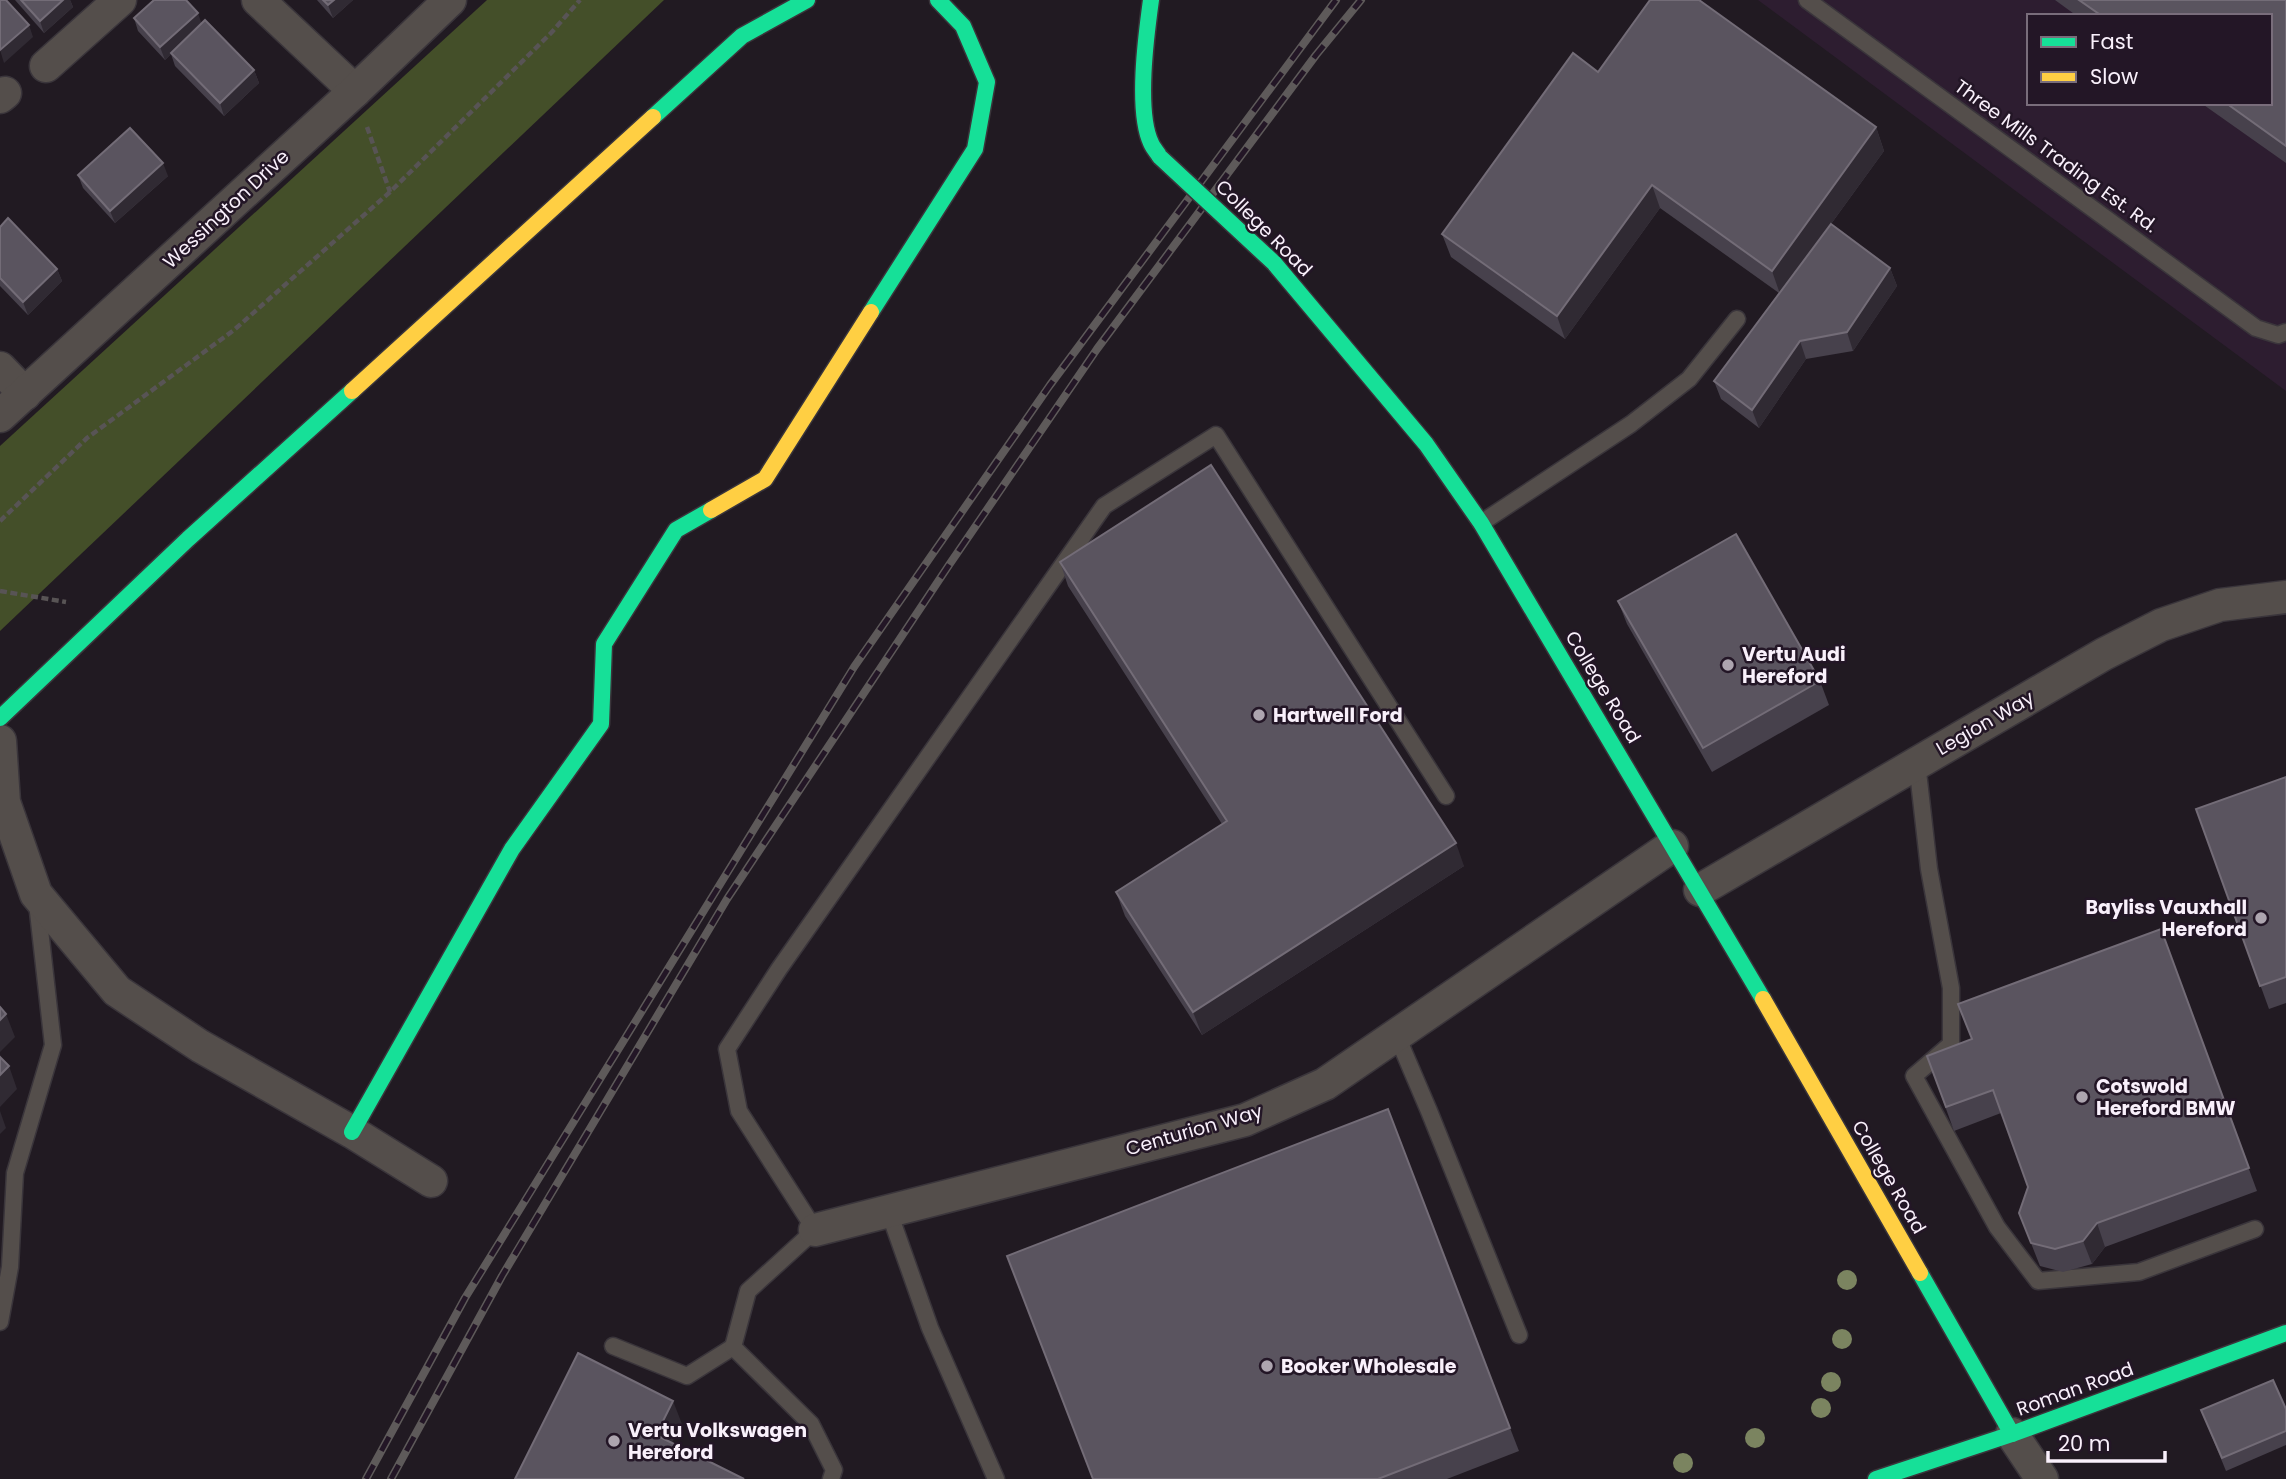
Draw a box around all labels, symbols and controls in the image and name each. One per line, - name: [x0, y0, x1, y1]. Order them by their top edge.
- legend: [2027, 14, 2272, 105]
- text: Fast: [2090, 27, 2133, 56]
- text: Slow: [2090, 62, 2138, 91]
- street label: Three Mills Trading Est. Rd.: [1949, 73, 2163, 239]
- street label: Wessington Drive: [157, 143, 295, 275]
- street label: College Road: [1210, 174, 1318, 282]
- street label: College Road: [1559, 626, 1647, 748]
- place label: Vertu Audi Hereford: [1742, 641, 1846, 690]
- marker: Vertu Audi Hereford: [1720, 657, 1736, 673]
- street label: Legion Way: [1931, 684, 2039, 762]
- place label: Hartwell Ford: [1273, 702, 1403, 729]
- marker: Hartwell Ford: [1251, 707, 1267, 723]
- place label: Bayliss Vauxhall Hereford: [2085, 894, 2247, 943]
- marker: Bayliss Vauxhall Hereford: [2253, 910, 2269, 926]
- place label: Cotswold Hereford BMW: [2096, 1073, 2235, 1122]
- marker: Cotswold Hereford BMW: [2074, 1089, 2090, 1105]
- street label: Centurion Way: [1123, 1098, 1266, 1162]
- street label: College Road: [1846, 1115, 1932, 1239]
- place label: Booker Wholesale: [1281, 1353, 1457, 1380]
- street label: Roman Road: [2013, 1355, 2137, 1423]
- marker: Booker Wholesale: [1259, 1358, 1275, 1374]
- place label: Vertu Volkswagen Hereford: [628, 1417, 807, 1466]
- scale bar: [2048, 1420, 2165, 1464]
- text: 20 m: [2058, 1429, 2111, 1458]
- marker: Vertu Volkswagen Hereford: [606, 1433, 622, 1449]

